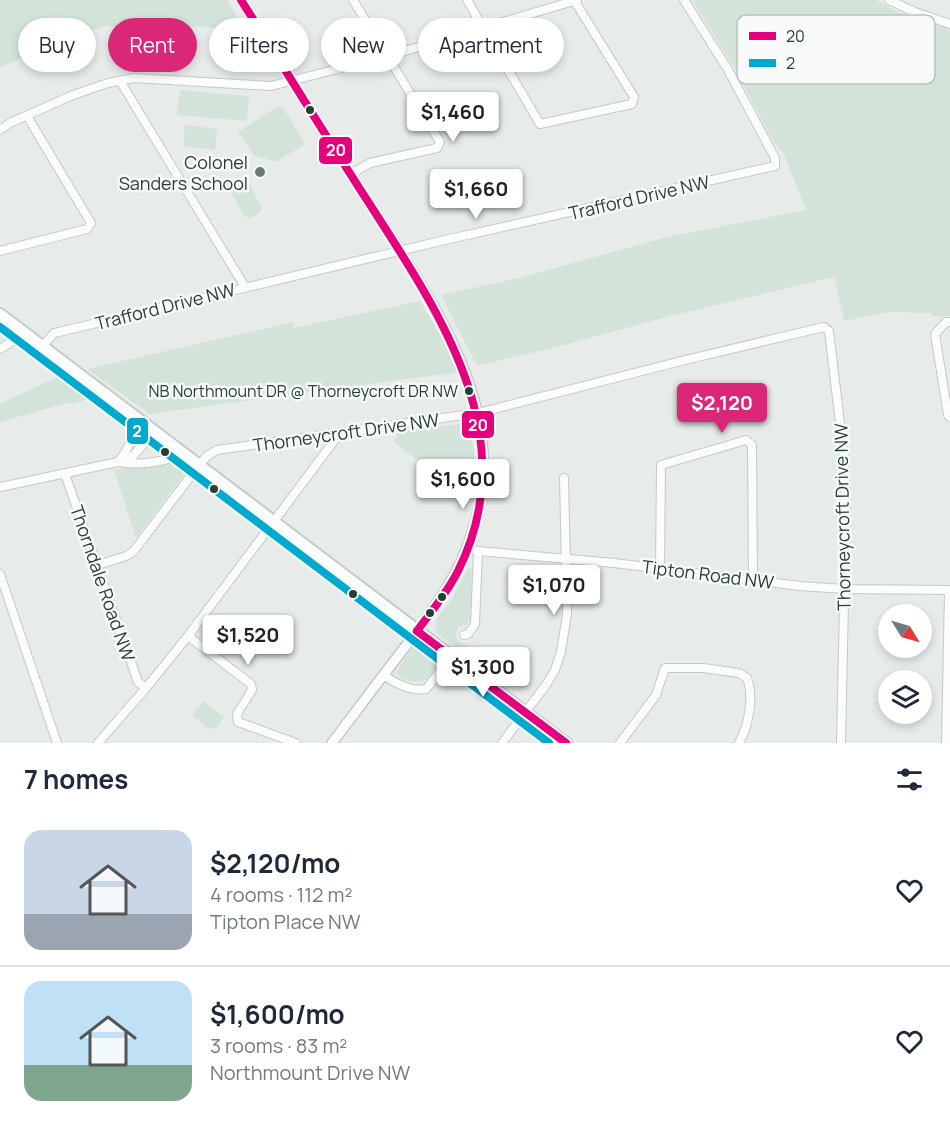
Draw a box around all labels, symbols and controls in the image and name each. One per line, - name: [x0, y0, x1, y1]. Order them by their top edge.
- legend: [737, 15, 935, 84]
- chip: Buy: [18, 18, 96, 72]
- chip: Rent: [108, 18, 197, 72]
- chip: Filters: [209, 18, 309, 72]
- chip: New: [321, 18, 406, 72]
- chip: Apartment: [418, 18, 564, 72]
- text: 20: [786, 25, 805, 47]
- text: 2: [786, 52, 795, 74]
- pin: $1,460: [404, 92, 502, 143]
- text: $1,460: [421, 98, 485, 125]
- unlabelled marker: [304, 104, 316, 116]
- line badge: 20: [318, 136, 353, 165]
- text: 20: [326, 139, 346, 161]
- place label: Colonel Sanders School: [119, 150, 248, 195]
- marker: Colonel Sanders School: [253, 165, 267, 179]
- pin: $1,660: [427, 169, 525, 220]
- street label: Trafford Drive NW: [566, 169, 712, 225]
- text: $1,660: [444, 175, 508, 202]
- street label: Trafford Drive NW: [92, 277, 238, 335]
- place label: NB Northmount DR @ Thorneycroft DR NW: [148, 380, 458, 402]
- pin: $2,120: [673, 383, 771, 434]
- marker: NB Northmount DR @ Thorneycroft DR NW: [463, 385, 475, 397]
- text: $2,120: [691, 389, 753, 416]
- street label: Thorneycroft Drive NW: [251, 407, 441, 457]
- line badge: 20: [461, 410, 495, 439]
- text: 20: [468, 414, 488, 436]
- line badge: 2: [126, 417, 149, 445]
- text: 2: [132, 420, 142, 442]
- street label: Thorneycroft Drive NW: [828, 423, 856, 611]
- unlabelled marker: [159, 446, 171, 458]
- pin: $1,600: [414, 459, 512, 510]
- text: $1,600: [430, 465, 496, 492]
- unlabelled marker: [208, 483, 220, 495]
- street label: Thorndale Road NW: [65, 502, 141, 664]
- street label: Tipton Road NW: [641, 554, 776, 594]
- pin: $1,070: [505, 565, 603, 616]
- text: $1,070: [522, 571, 586, 598]
- unlabelled marker: [347, 588, 359, 600]
- unlabelled marker: [436, 591, 448, 603]
- north arrow: [878, 604, 932, 658]
- map controls: [878, 604, 932, 724]
- unlabelled marker: [424, 607, 436, 619]
- pin: $1,520: [199, 615, 297, 666]
- text: $1,520: [217, 621, 279, 648]
- pin: $1,300: [434, 647, 532, 698]
- text: $1,300: [451, 653, 515, 680]
- button: layers: [878, 670, 932, 724]
- text: 7 homes: [24, 761, 128, 797]
- icon: filters: [893, 763, 926, 796]
- text: $2,120/mo: [210, 845, 340, 881]
- icon: home: [72, 854, 144, 926]
- icon: heart: [893, 874, 926, 907]
- text: 4 rooms · 112 m²: [210, 881, 352, 908]
- text: Tipton Place NW: [210, 908, 360, 935]
- text: $1,600/mo: [210, 996, 345, 1032]
- icon: home: [72, 1005, 144, 1077]
- icon: heart: [893, 1025, 926, 1058]
- text: 3 rooms · 83 m²: [210, 1032, 347, 1059]
- text: Northmount Drive NW: [210, 1059, 410, 1086]

